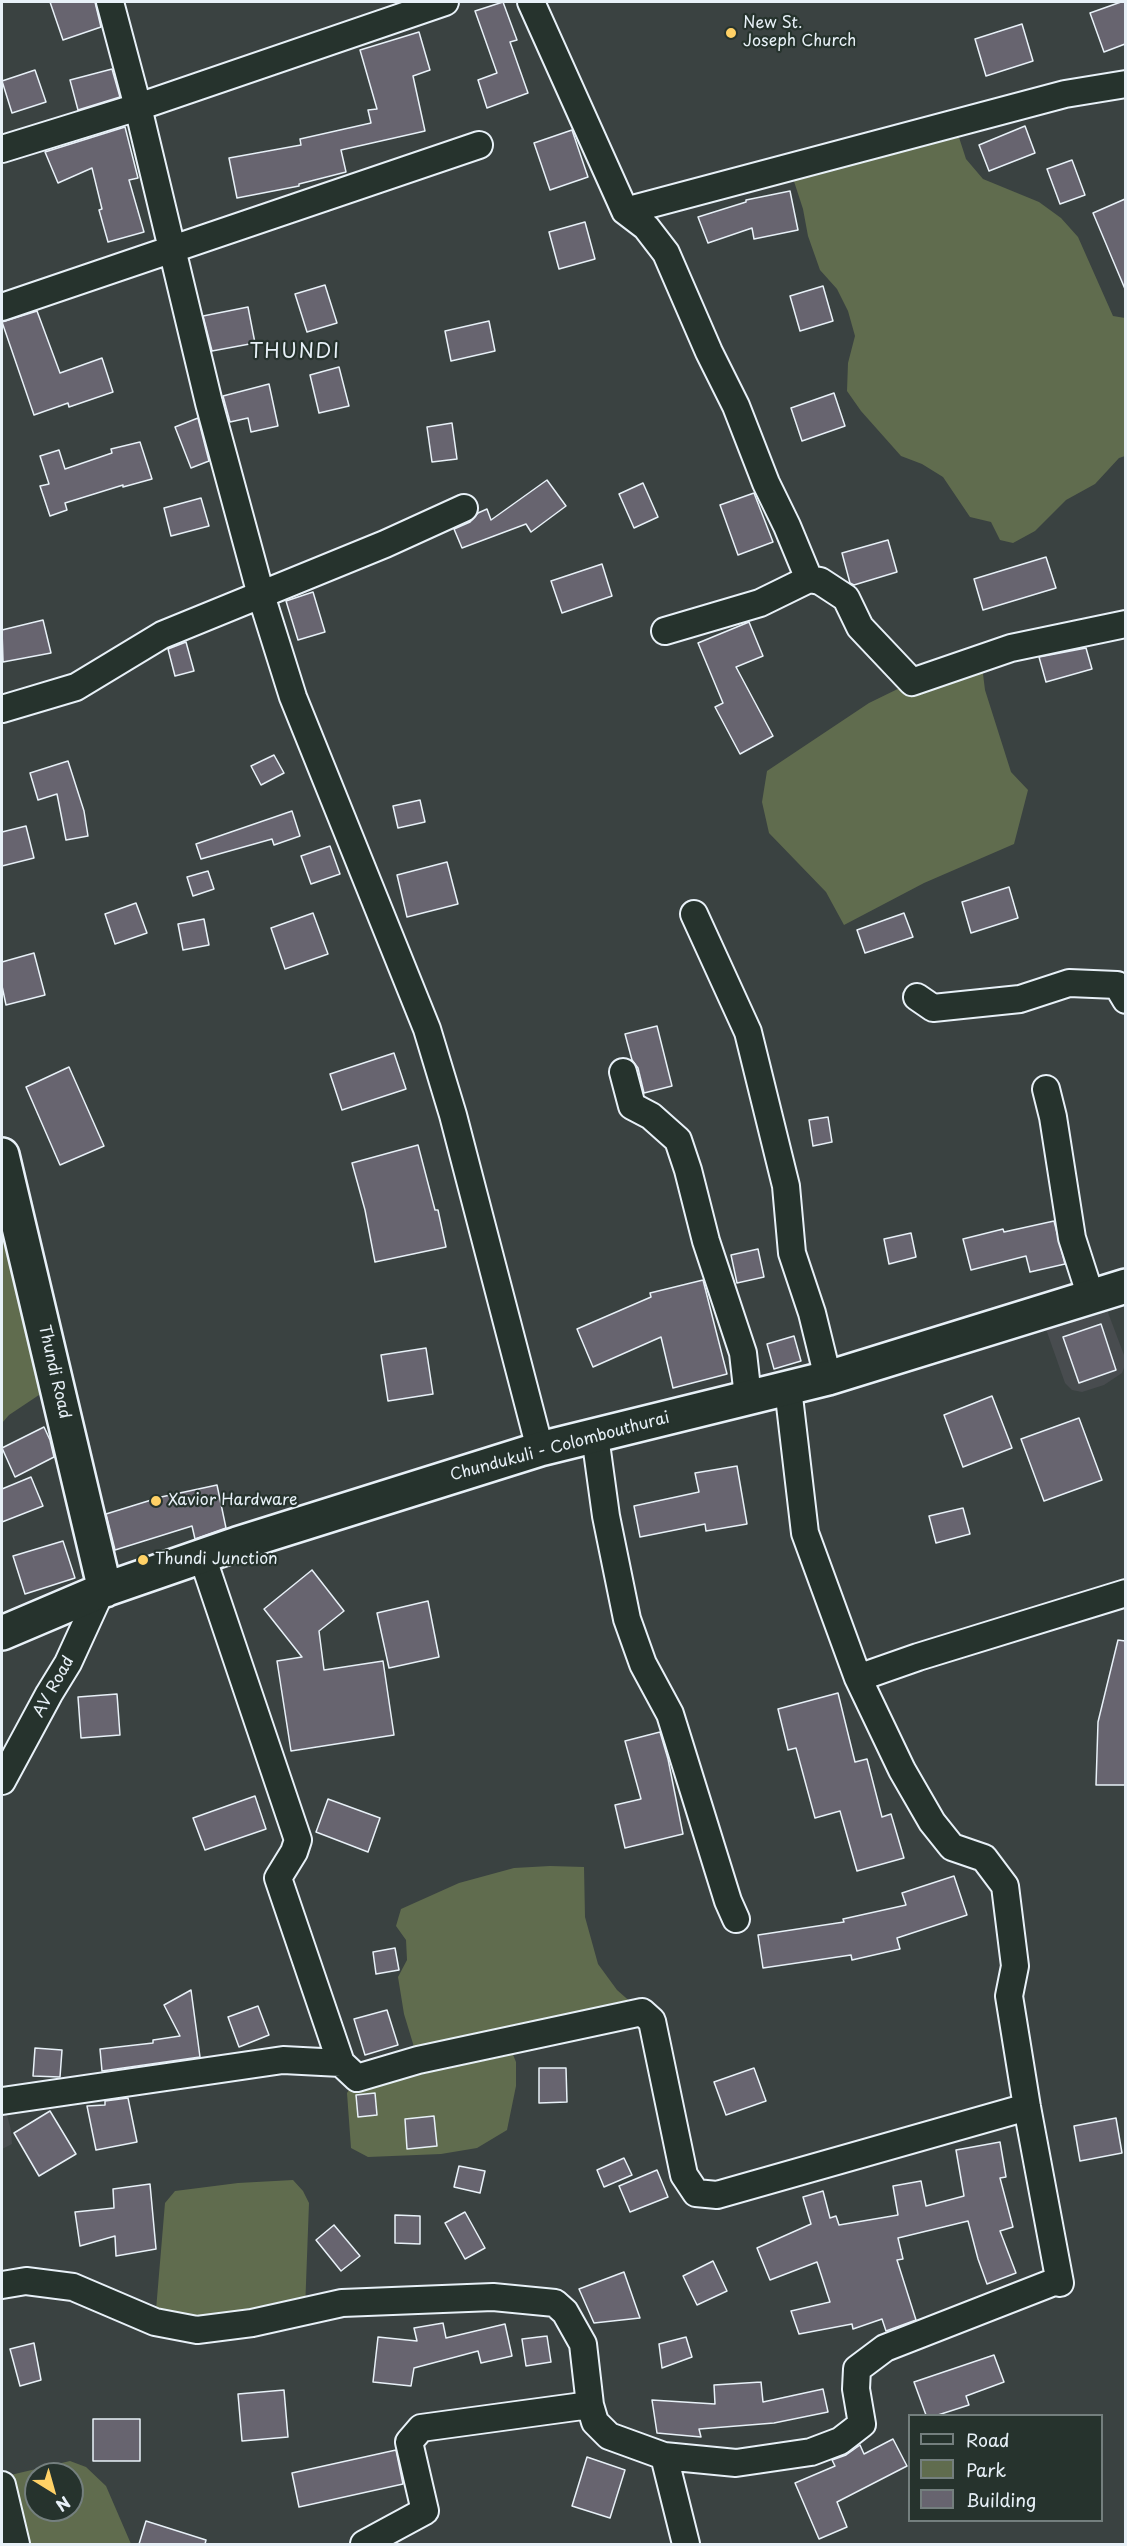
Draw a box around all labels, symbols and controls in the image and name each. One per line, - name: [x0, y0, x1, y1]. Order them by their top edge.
- place label: New St. Joseph Church: [743, 14, 856, 52]
- marker: New St. Joseph Church: [724, 26, 738, 40]
- district label: THUNDI: [250, 340, 340, 364]
- street label: Thundi Road: [34, 1323, 74, 1421]
- street label: Chundukuli - Colombouthurai: [448, 1408, 672, 1486]
- place label: Xavior Hardware: [168, 1491, 298, 1511]
- marker: Xavior Hardware: [149, 1494, 163, 1508]
- place label: Thundi Junction: [155, 1550, 278, 1570]
- marker: Thundi Junction: [136, 1553, 150, 1567]
- street label: AV Road: [29, 1653, 79, 1721]
- legend: [908, 2414, 1103, 2522]
- text: Road: [966, 2426, 1010, 2453]
- text: Park: [966, 2456, 1006, 2483]
- north arrow: [24, 2462, 84, 2522]
- text: Building: [966, 2486, 1036, 2513]
- text: N: [51, 2491, 76, 2518]

